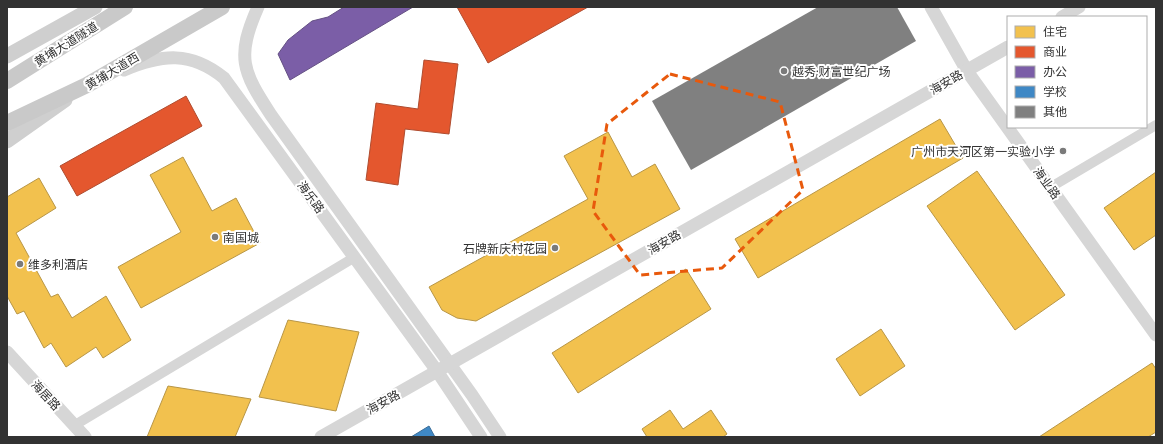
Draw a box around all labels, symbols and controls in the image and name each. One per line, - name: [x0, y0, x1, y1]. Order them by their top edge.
- legend: [1007, 16, 1147, 128]
- street label: 黄埔大道隧道: [31, 18, 101, 70]
- text: 住宅: [1043, 23, 1067, 40]
- text: 商业: [1043, 43, 1067, 60]
- street label: 黄埔大道西: [82, 48, 142, 94]
- place label: 越秀·财富世纪广场: [792, 63, 891, 80]
- text: 办公: [1043, 63, 1067, 80]
- marker: 越秀·财富世纪广场: [779, 66, 789, 76]
- street label: 海安路: [926, 66, 966, 98]
- text: 学校: [1043, 83, 1067, 100]
- text: 其他: [1043, 103, 1067, 120]
- place label: 广州市天河区第一实验小学: [911, 143, 1055, 160]
- marker: 广州市天河区第一实验小学: [1058, 146, 1068, 156]
- street label: 海业路: [1030, 163, 1064, 203]
- street label: 海乐路: [294, 177, 328, 217]
- street label: 海安路: [644, 226, 684, 258]
- place label: 南国城: [223, 229, 259, 246]
- marker: 南国城: [210, 232, 220, 242]
- place label: 石牌新庆村花园: [463, 240, 547, 257]
- marker: 石牌新庆村花园: [550, 243, 560, 253]
- place label: 维多利酒店: [28, 256, 88, 273]
- marker: 维多利酒店: [15, 259, 25, 269]
- street label: 海居路: [28, 376, 64, 414]
- street label: 海安路: [363, 386, 403, 418]

